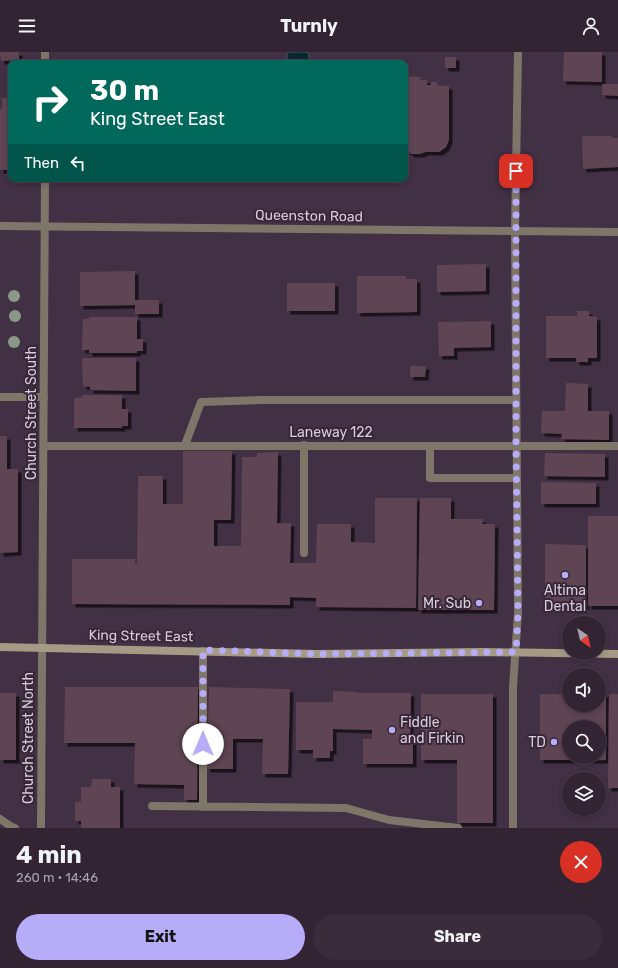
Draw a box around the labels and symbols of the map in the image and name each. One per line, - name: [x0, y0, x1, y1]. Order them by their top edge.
- pin: [499, 154, 533, 188]
- street label: Queenston Road: [255, 207, 363, 225]
- street label: Church Street South: [23, 346, 40, 480]
- street label: Laneway 122: [289, 424, 373, 441]
- marker: Altima Dental: [560, 570, 570, 580]
- place label: Altima Dental: [544, 582, 586, 615]
- place label: Mr. Sub: [423, 595, 471, 612]
- marker: Mr. Sub: [474, 598, 484, 608]
- north arrow: [562, 616, 606, 660]
- street label: King Street East: [88, 627, 194, 645]
- street label: Church Street North: [20, 672, 37, 804]
- place label: Fiddle and Firkin: [400, 714, 464, 747]
- position arrow: [182, 723, 224, 765]
- marker: Fiddle and Firkin: [387, 725, 397, 735]
- place label: TD: [528, 734, 546, 751]
- marker: TD: [549, 737, 559, 747]

